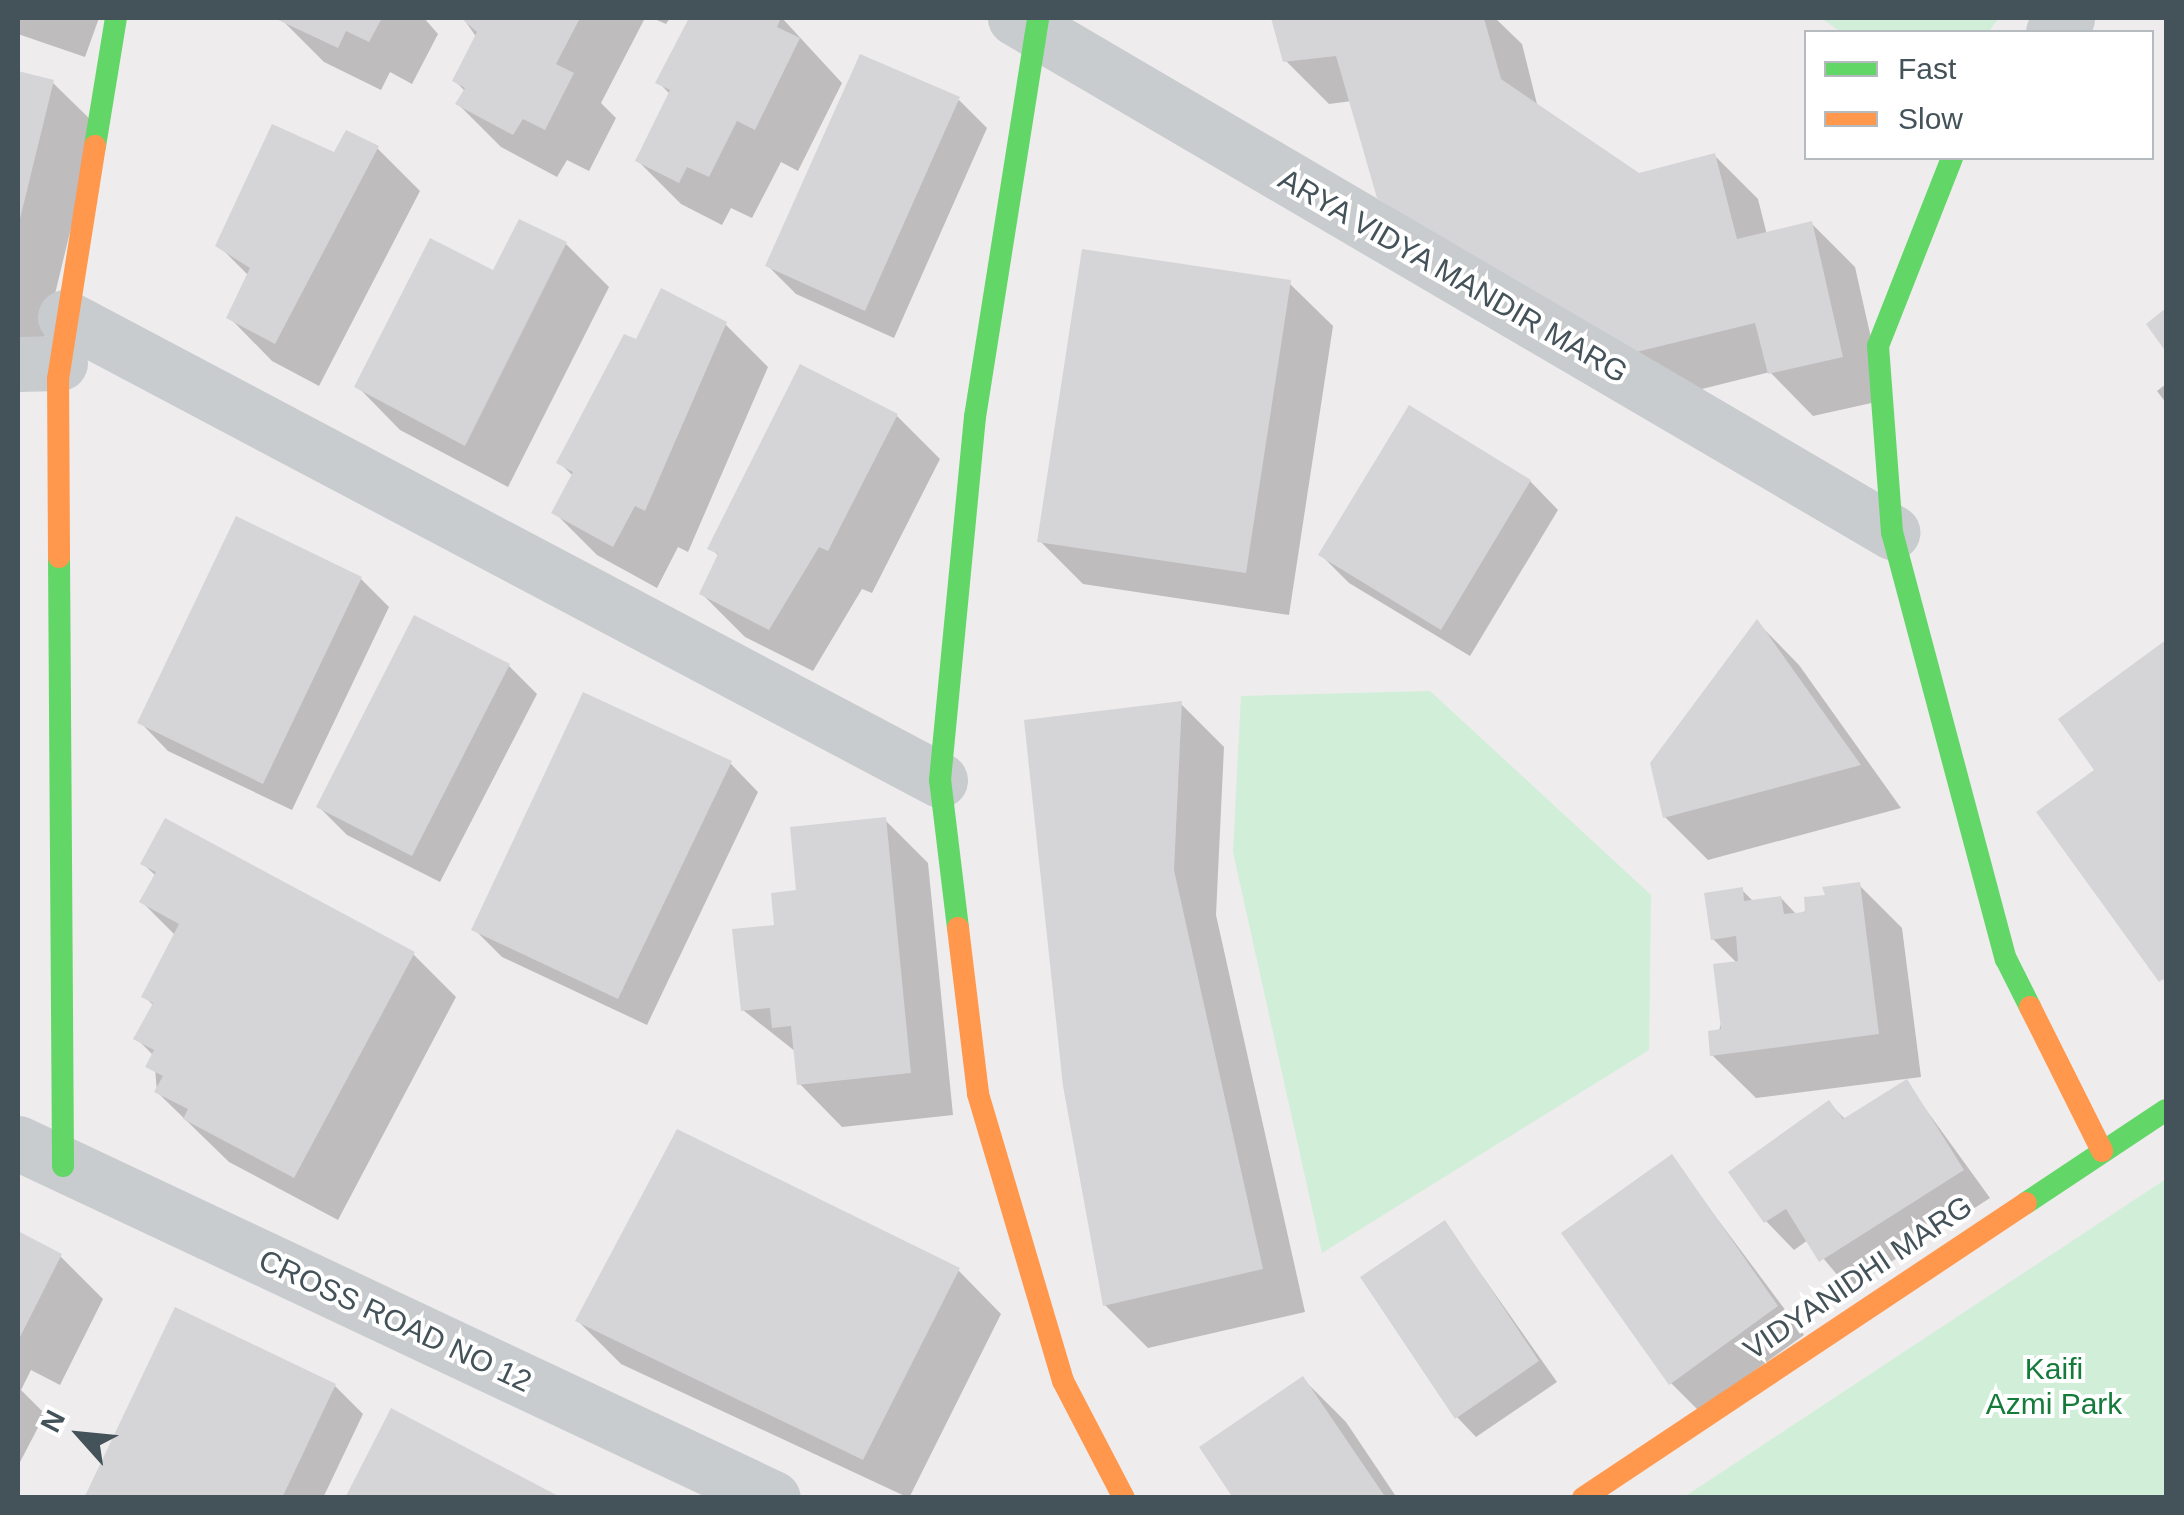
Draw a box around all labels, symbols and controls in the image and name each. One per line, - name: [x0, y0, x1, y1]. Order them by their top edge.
- legend: [1804, 30, 2154, 160]
- text: Fast: [1898, 52, 1956, 85]
- text: Slow: [1898, 102, 1963, 135]
- street label: ARYA VIDYA MANDIR MARG: [1271, 160, 1635, 392]
- street label: VIDYANIDHI MARG: [1737, 1188, 1979, 1368]
- street label: CROSS ROAD NO 12: [253, 1242, 537, 1400]
- park label: Kaifi Azmi Park: [1986, 1351, 2122, 1422]
- north arrow: [30, 1385, 130, 1485]
- text: N: [34, 1405, 71, 1437]

